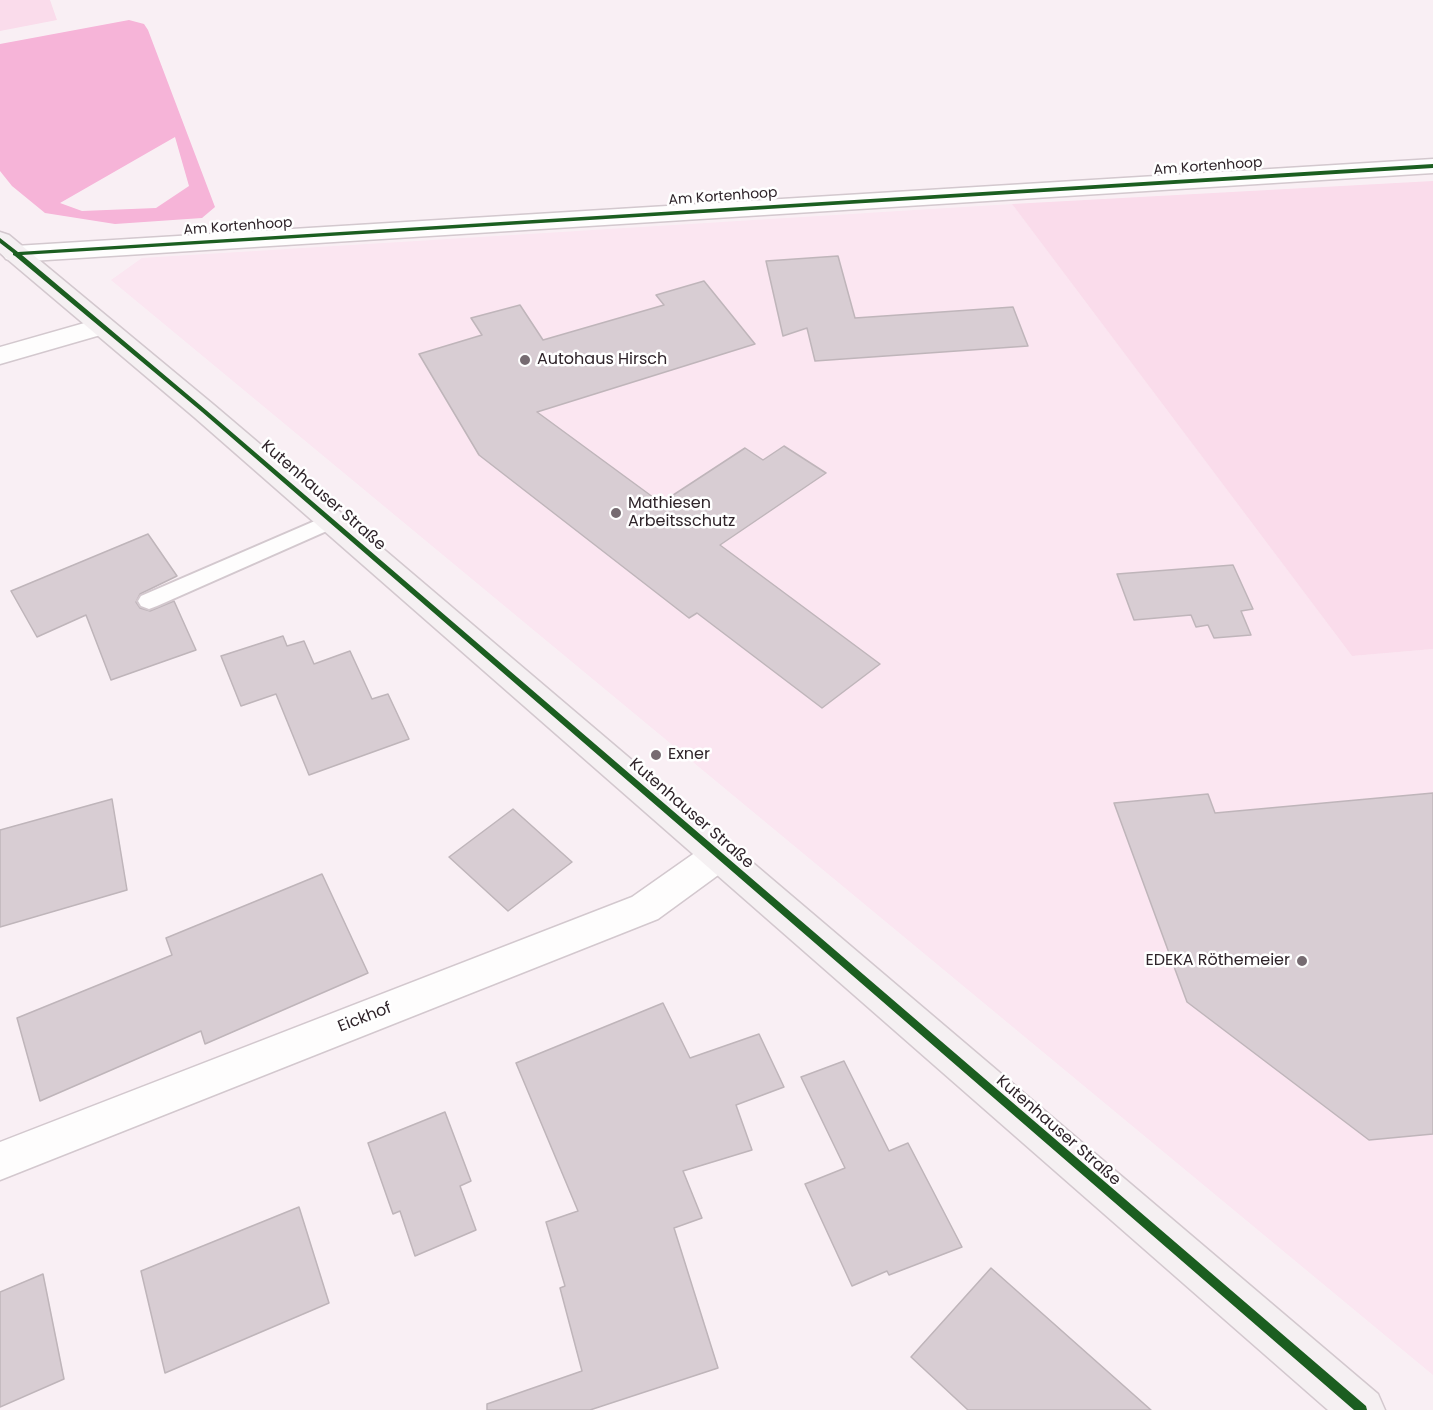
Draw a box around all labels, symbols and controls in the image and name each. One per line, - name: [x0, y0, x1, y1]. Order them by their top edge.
- street label: Am Kortenhoop: [1153, 155, 1263, 179]
- street label: Am Kortenhoop: [668, 185, 778, 209]
- street label: Am Kortenhoop: [183, 215, 293, 239]
- place label: Autohaus Hirsch: [537, 350, 667, 370]
- marker: Autohaus Hirsch: [518, 353, 532, 367]
- street label: Kutenhauser Straße: [257, 437, 389, 555]
- place label: Mathiesen Arbeitsschutz: [628, 494, 735, 532]
- marker: Mathiesen Arbeitsschutz: [609, 506, 623, 520]
- place label: Exner: [668, 745, 710, 765]
- marker: Exner: [649, 748, 663, 762]
- street label: Kutenhauser Straße: [625, 755, 757, 873]
- place label: EDEKA Röthemeier: [1145, 951, 1290, 971]
- marker: EDEKA Röthemeier: [1295, 954, 1309, 968]
- street label: Eickhof: [335, 999, 395, 1037]
- street label: Kutenhauser Straße: [992, 1072, 1124, 1190]

